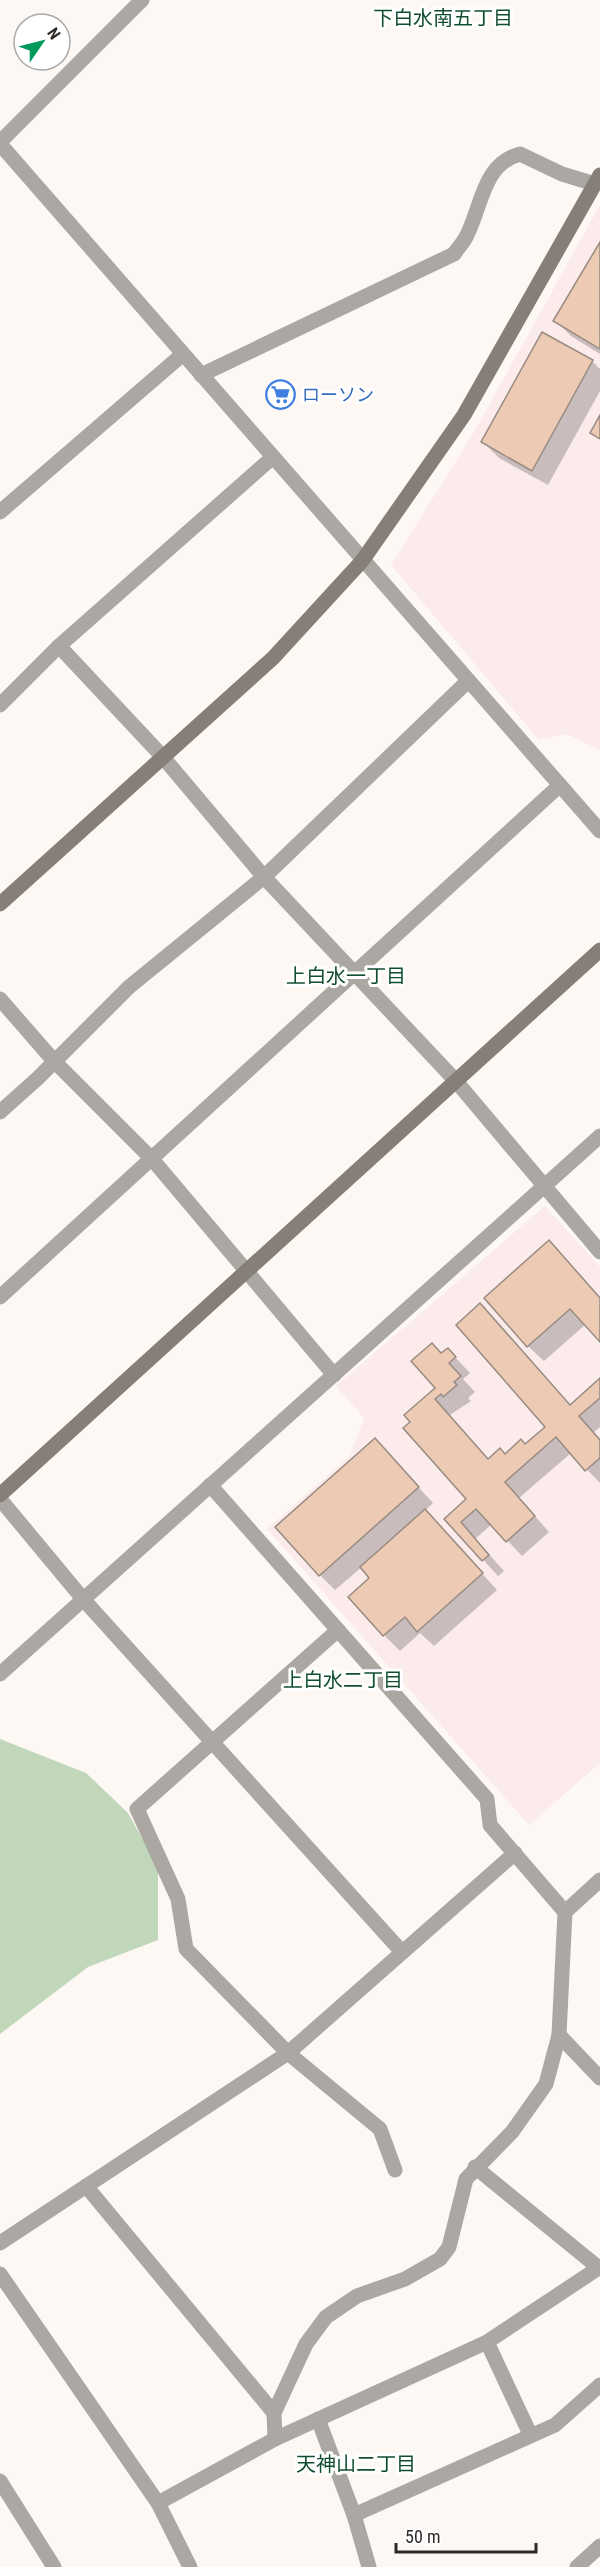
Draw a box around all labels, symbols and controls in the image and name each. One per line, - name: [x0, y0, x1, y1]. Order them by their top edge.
- district label: 下白水南五丁目: [373, 6, 513, 30]
- north arrow: [12, 12, 72, 72]
- text: N: [43, 24, 64, 43]
- supermarket icon: ローソン: [265, 379, 297, 411]
- place label: ローソン: [302, 384, 374, 405]
- district label: 上白水一丁目: [286, 964, 406, 988]
- district label: 上白水二丁目: [283, 1668, 403, 1692]
- district label: 天神山二丁目: [296, 2452, 416, 2476]
- scale bar: [396, 2516, 536, 2554]
- text: 50 m: [405, 2526, 440, 2547]

